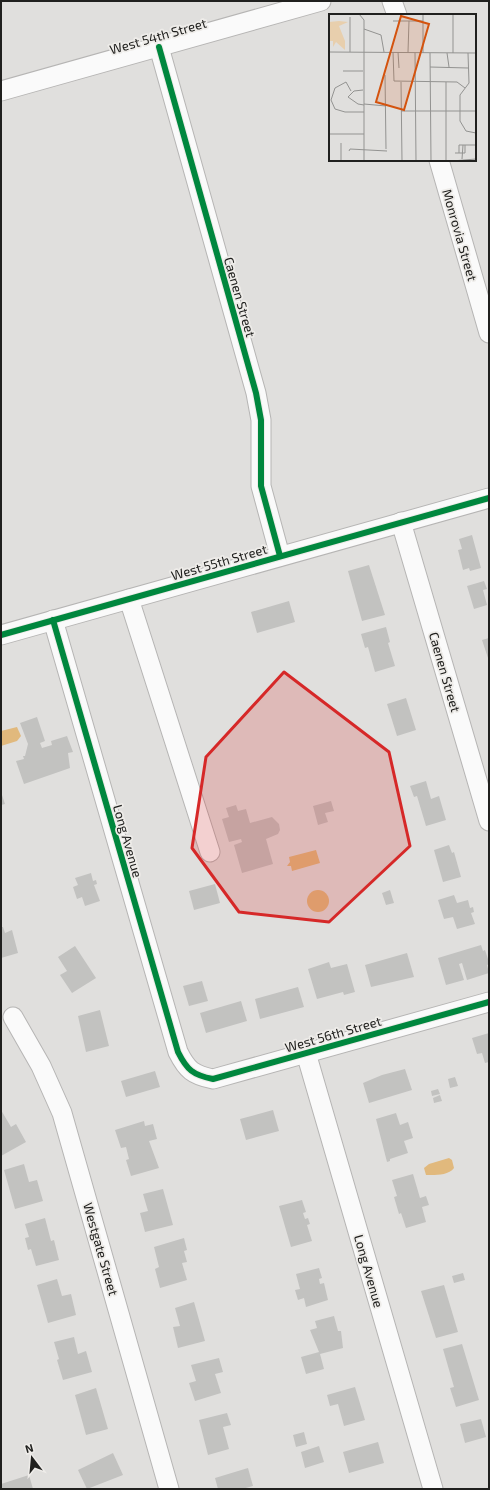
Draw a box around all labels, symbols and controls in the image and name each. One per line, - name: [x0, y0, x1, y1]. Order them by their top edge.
- inset map: [329, 14, 476, 161]
- street label: West 54th Street: [108, 15, 208, 57]
- street label: Monrovia Street: [439, 187, 481, 283]
- street label: Caenen Street: [221, 255, 259, 339]
- street label: West 55th Street: [169, 541, 269, 583]
- street label: Caenen Street: [426, 630, 464, 714]
- street label: Long Avenue: [110, 803, 146, 879]
- street label: West 56th Street: [283, 1013, 383, 1055]
- street label: Westgate Street: [80, 1201, 122, 1297]
- street label: Long Avenue: [351, 1233, 387, 1309]
- north arrow: [12, 1438, 52, 1478]
- text: N: [23, 1441, 35, 1455]

